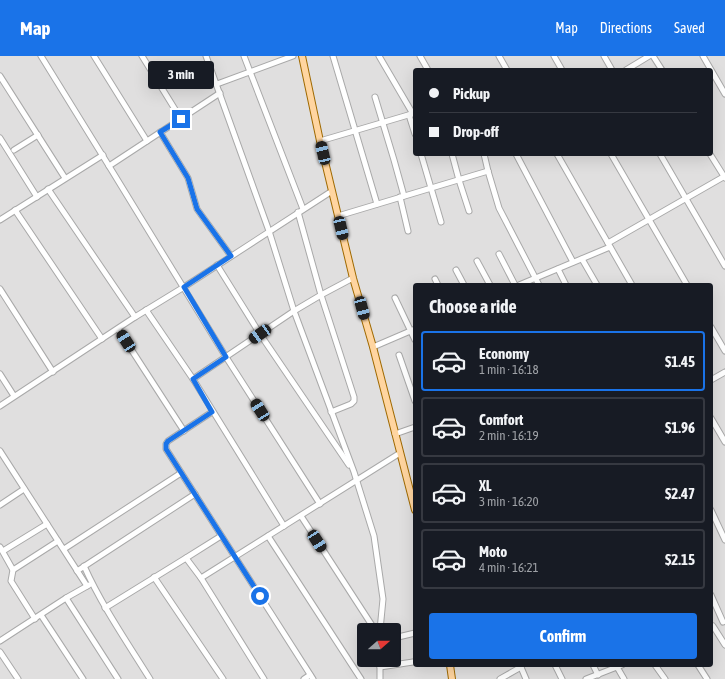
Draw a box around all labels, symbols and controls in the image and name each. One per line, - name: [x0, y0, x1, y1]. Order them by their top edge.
- text: Map: [20, 17, 51, 39]
- text: Map: [555, 20, 578, 36]
- text: Directions: [600, 20, 652, 36]
- text: Saved: [674, 20, 705, 36]
- callout: 3 min: [148, 61, 214, 89]
- text: 3 min: [168, 67, 194, 82]
- text: Pickup: [453, 85, 490, 102]
- route end: [172, 110, 190, 128]
- text: Drop-off: [453, 123, 499, 140]
- car: [314, 140, 332, 166]
- car: [332, 215, 350, 241]
- car: [353, 295, 371, 321]
- text: Choose a ride: [429, 296, 517, 317]
- car: [247, 322, 273, 346]
- car: [114, 328, 138, 354]
- icon: car: [431, 343, 467, 379]
- text: Economy: [479, 345, 529, 362]
- text: $1.45: [665, 353, 695, 370]
- text: 1 min · 16:18: [479, 362, 539, 377]
- car: [249, 397, 271, 423]
- icon: car: [431, 409, 467, 445]
- text: Comfort: [479, 411, 523, 428]
- text: $1.96: [665, 419, 695, 436]
- text: 2 min · 16:19: [479, 428, 539, 443]
- icon: car: [431, 475, 467, 511]
- text: XL: [479, 477, 492, 494]
- text: $2.47: [665, 485, 695, 502]
- text: 3 min · 16:20: [479, 494, 539, 509]
- car: [305, 528, 329, 554]
- icon: car: [431, 541, 467, 577]
- text: Moto: [479, 543, 507, 560]
- text: $2.15: [665, 551, 695, 568]
- text: 4 min · 16:21: [479, 560, 539, 575]
- route start: [251, 587, 269, 605]
- button: Confirm: [429, 613, 697, 659]
- north arrow: [357, 623, 401, 667]
- map controls: [357, 623, 401, 667]

